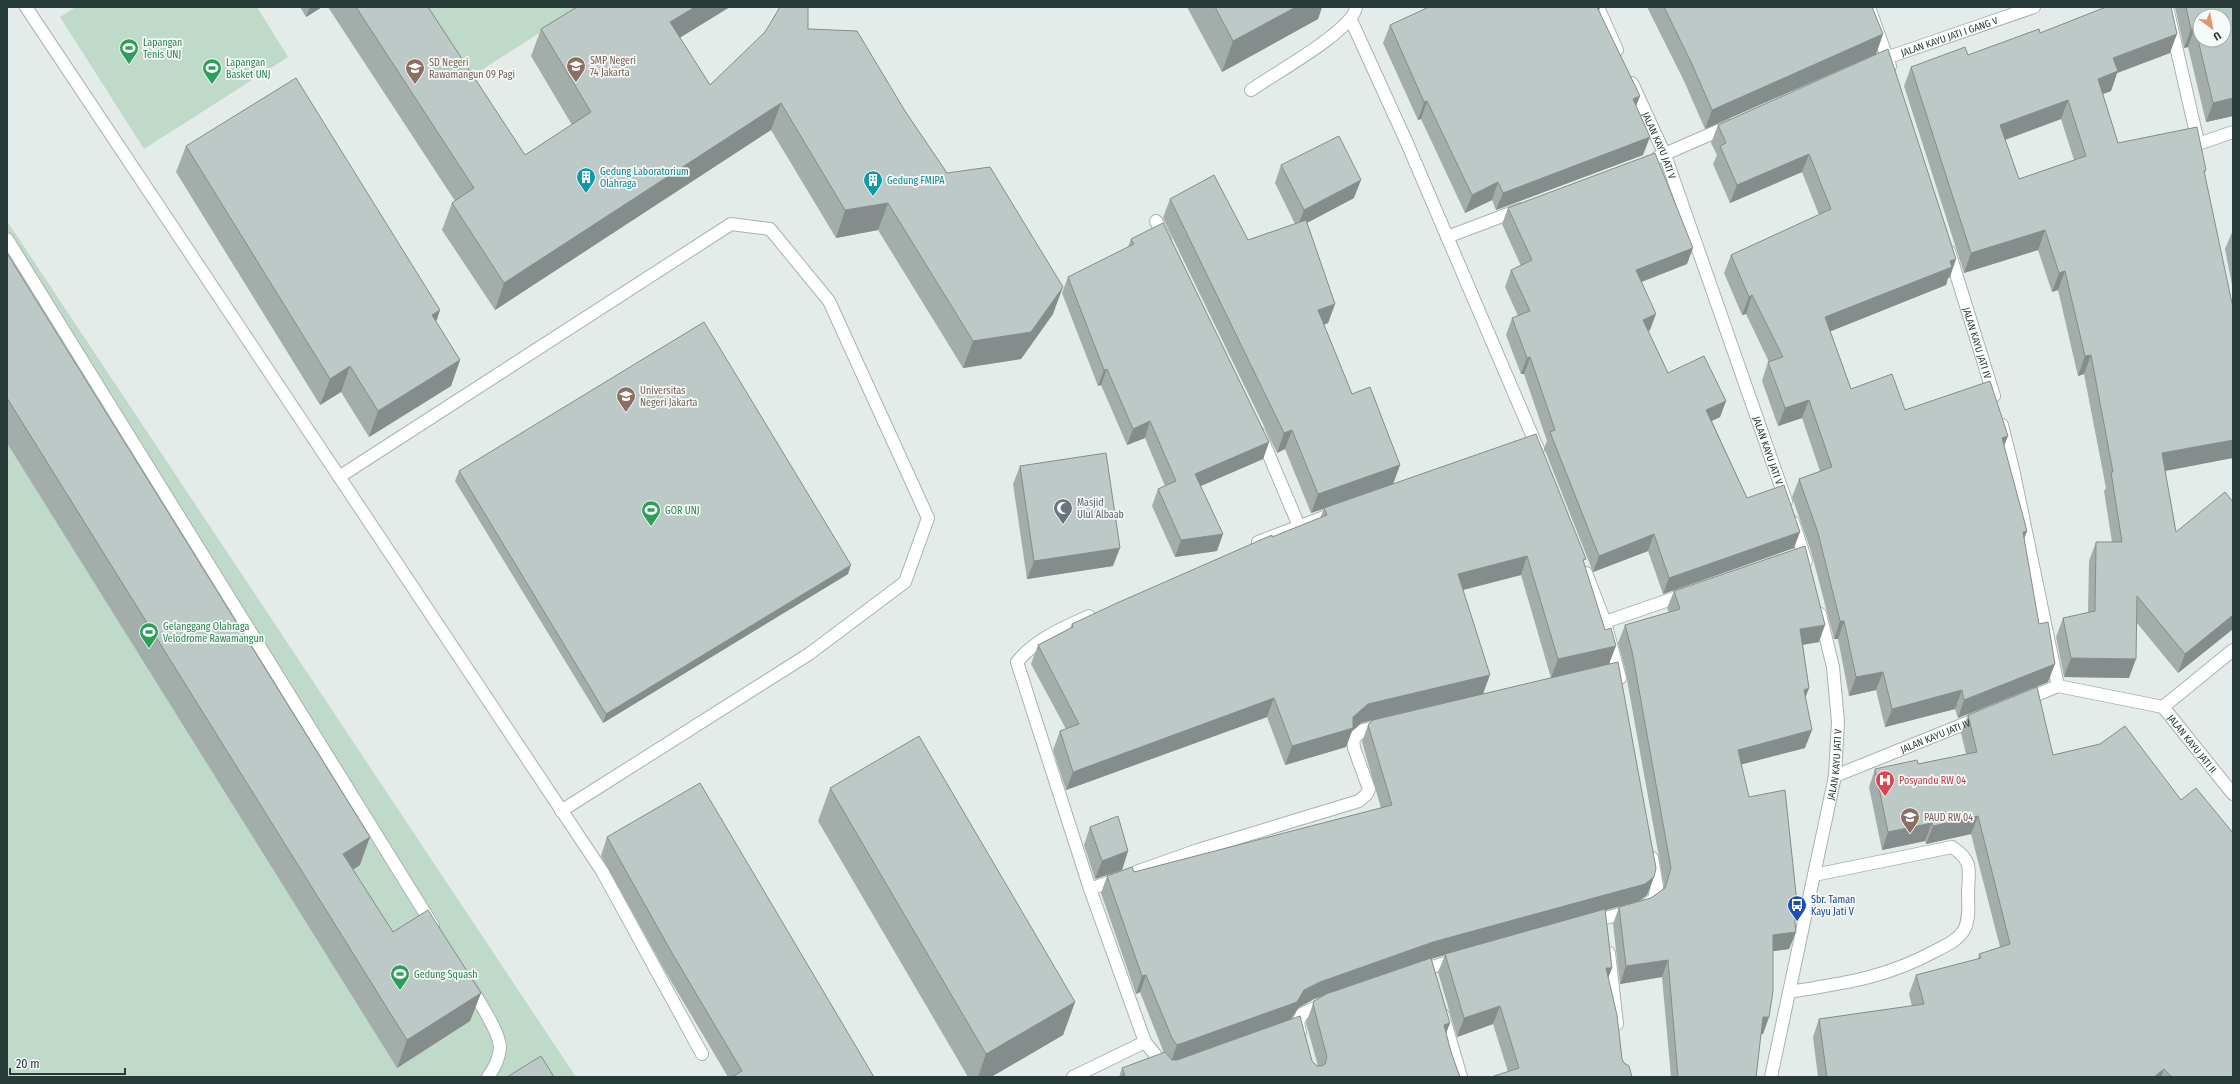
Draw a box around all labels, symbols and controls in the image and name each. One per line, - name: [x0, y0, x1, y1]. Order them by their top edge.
- north arrow: [2192, 8, 2232, 48]
- street label: JALAN KAYU JATI I GANG V: [1899, 15, 2000, 59]
- text: U: [2211, 29, 2223, 43]
- sports icon: Lapangan Tenis UNJ: [118, 37, 140, 65]
- place label: Lapangan Tenis UNJ: [143, 37, 182, 61]
- school or university icon: SMP Negeri 74 Jakarta: [565, 55, 587, 83]
- place label: SMP Negeri 74 Jakarta: [590, 55, 636, 79]
- sports icon: Lapangan Basket UNJ: [201, 57, 223, 85]
- place label: Lapangan Basket UNJ: [226, 57, 270, 81]
- school or university icon: SD Negeri Rawamangun 09 Pagi: [404, 57, 426, 85]
- place label: SD Negeri Rawamangun 09 Pagi: [429, 57, 515, 81]
- street label: JALAN KAYU JATI V: [1639, 110, 1678, 181]
- building icon: Gedung Laboratorium Olahraga: [575, 166, 597, 194]
- place label: Gedung Laboratorium Olahraga: [600, 166, 689, 190]
- building icon: Gedung FMIPA: [862, 169, 884, 197]
- place label: Gedung FMIPA: [887, 175, 945, 187]
- street label: JALAN KAYU JATI IV: [1960, 306, 1994, 381]
- school or university icon: Universitas Negeri Jakarta: [615, 385, 637, 413]
- place label: Universitas Negeri Jakarta: [640, 385, 698, 409]
- street label: JALAN KAYU JATI V: [1750, 415, 1785, 487]
- mosque icon: Masjid Ulul Albaab: [1052, 497, 1074, 525]
- place label: Masjid Ulul Albaab: [1077, 497, 1124, 521]
- sports icon: GOR UNJ: [640, 499, 662, 527]
- place label: GOR UNJ: [665, 505, 700, 517]
- sports icon: Gelanggang Olahraga Velodrome Rawamangun: [138, 621, 160, 649]
- place label: Gelanggang Olahraga Velodrome Rawamangun: [163, 621, 264, 645]
- street label: JALAN KAYU JATI II: [2164, 712, 2219, 776]
- street label: JALAN KAYU JATI IV: [1899, 717, 1973, 756]
- street label: JALAN KAYU JATI V: [1825, 728, 1845, 801]
- hospital icon: Posyandu RW 04: [1874, 769, 1896, 797]
- place label: Posyandu RW 04: [1899, 775, 1966, 787]
- school or university icon: PAUD RW 04: [1899, 806, 1921, 834]
- place label: PAUD RW 04: [1924, 812, 1973, 824]
- bus stop icon: Sbr. Taman Kayu Jati V: [1786, 894, 1808, 922]
- place label: Sbr. Taman Kayu Jati V: [1811, 894, 1855, 918]
- sports icon: Gedung Squash: [389, 963, 411, 991]
- place label: Gedung Squash: [414, 969, 478, 981]
- scale bar: [10, 1050, 125, 1076]
- text: 20 m: [16, 1057, 40, 1071]

